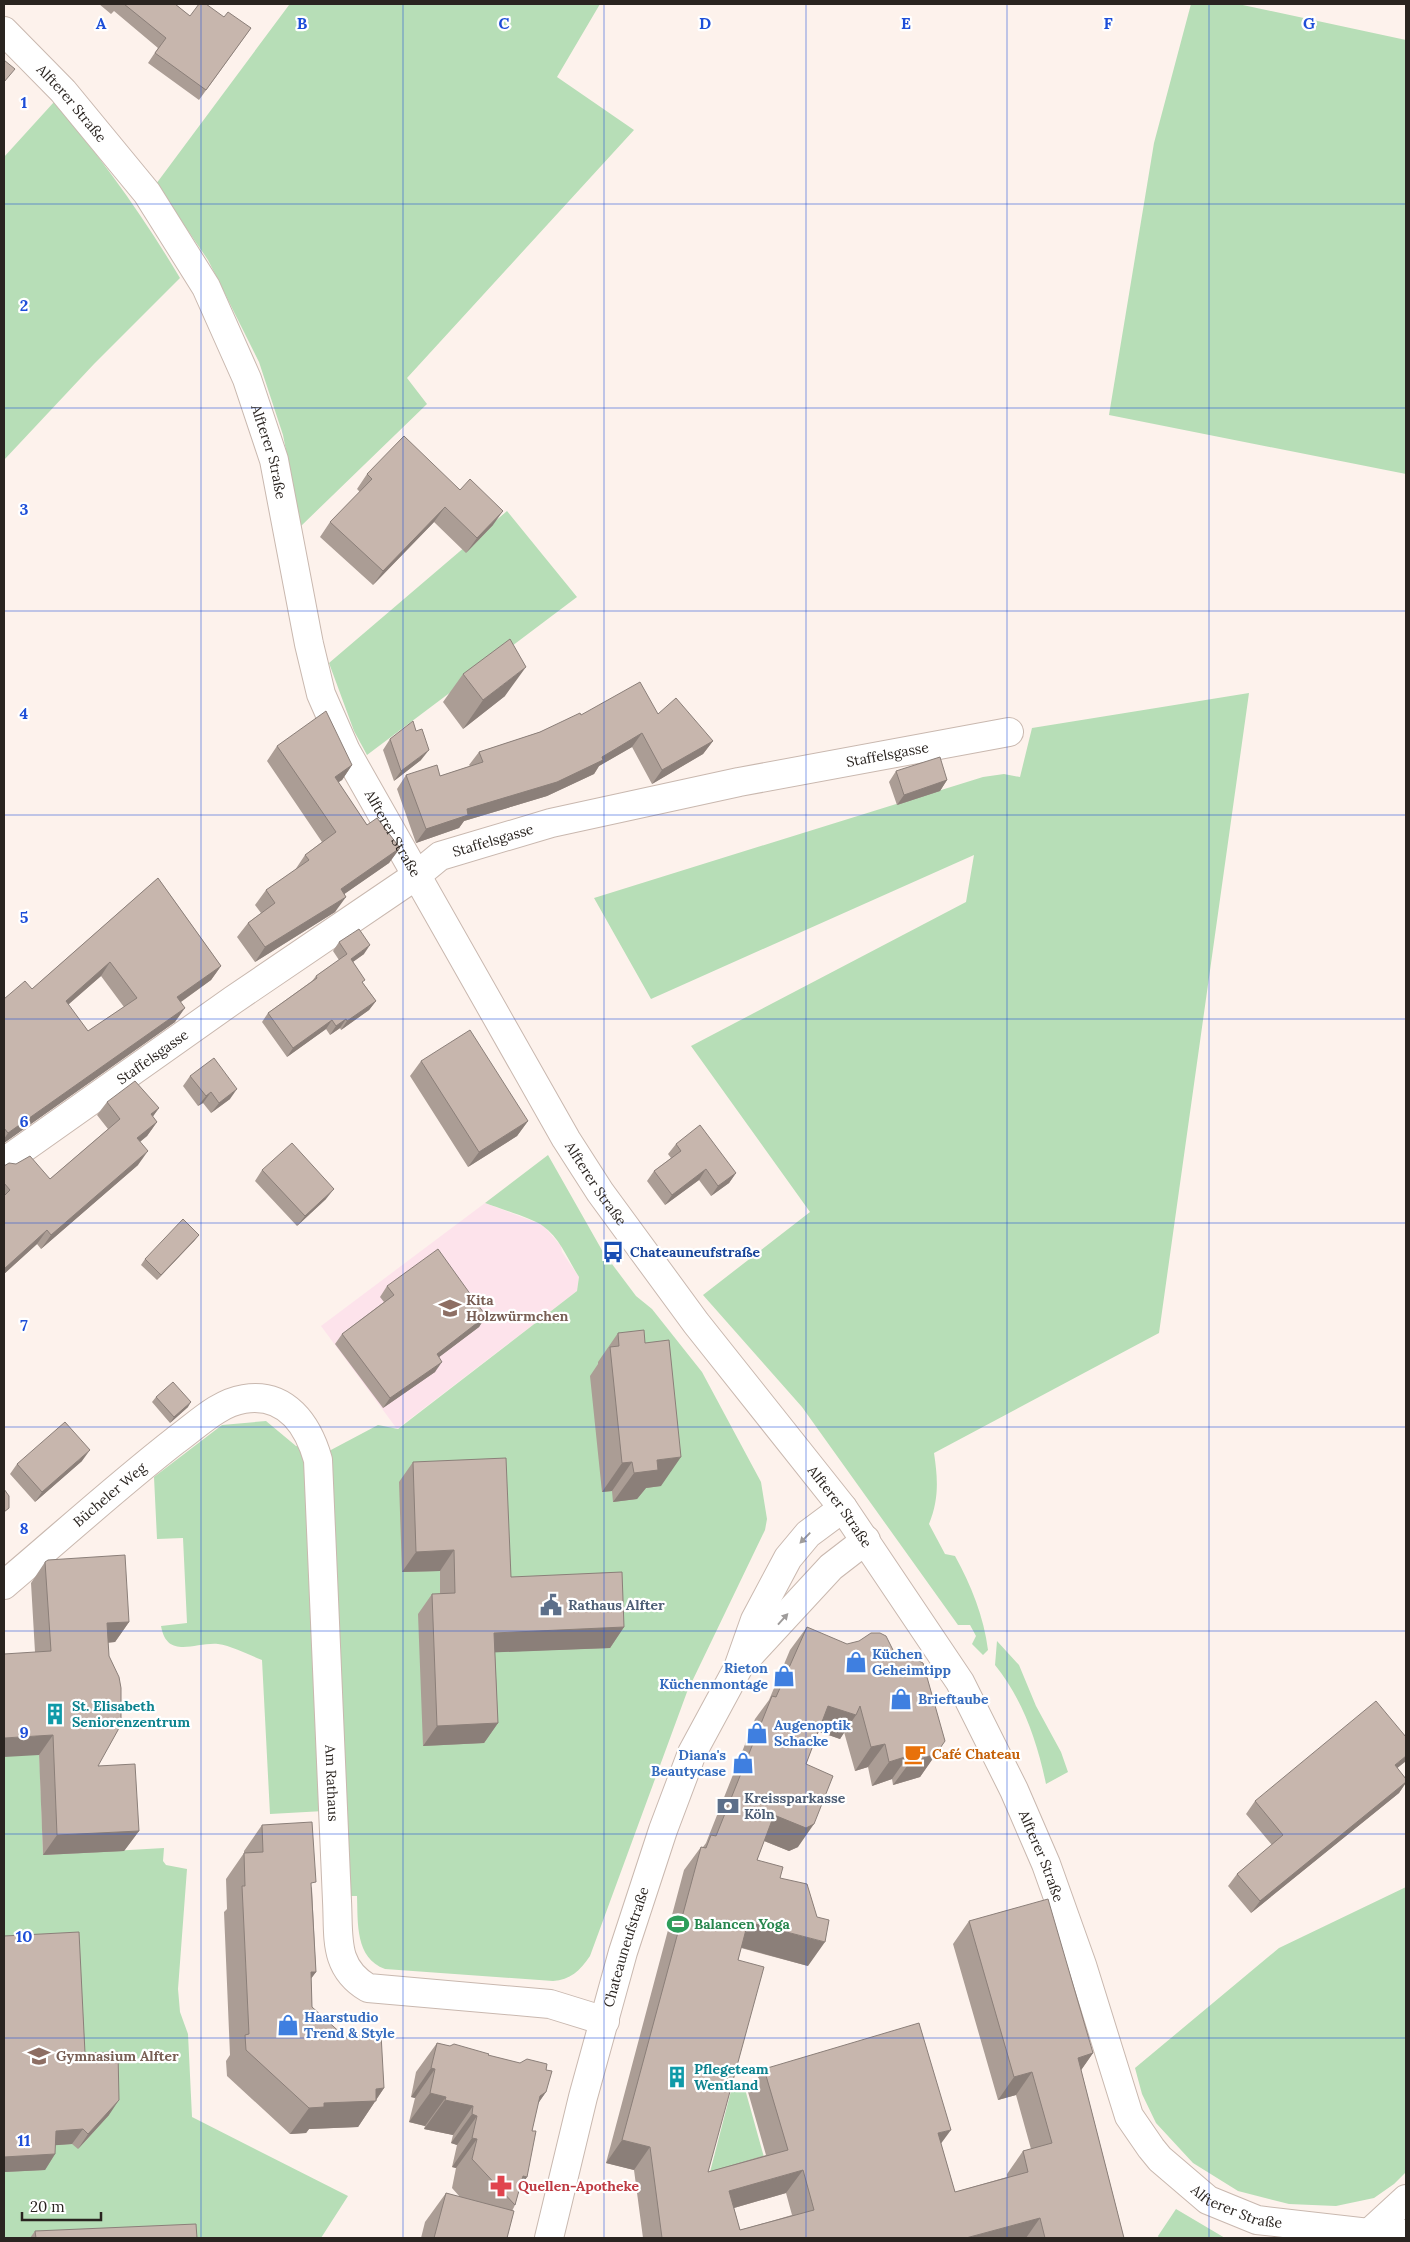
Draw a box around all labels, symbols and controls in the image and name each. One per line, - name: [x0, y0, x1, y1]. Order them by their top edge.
- text: A: [96, 13, 107, 33]
- text: B: [297, 13, 308, 33]
- text: C: [498, 13, 510, 33]
- text: D: [699, 13, 711, 33]
- text: E: [901, 13, 911, 33]
- text: F: [1103, 13, 1113, 33]
- text: G: [1303, 13, 1315, 33]
- street label: Alfterer Straße: [32, 60, 111, 146]
- text: 1: [21, 92, 27, 112]
- text: 2: [20, 295, 28, 315]
- street label: Alfterer Straße: [247, 401, 290, 501]
- text: 3: [20, 499, 29, 519]
- text: 4: [20, 703, 29, 723]
- street label: Staffelsgasse: [845, 738, 931, 771]
- street label: Alfterer Straße: [360, 786, 425, 881]
- street label: Staffelsgasse: [450, 820, 536, 861]
- text: 5: [20, 907, 29, 927]
- street label: Staffelsgasse: [113, 1025, 192, 1088]
- text: 6: [19, 1111, 29, 1131]
- street label: Alfterer Straße: [561, 1137, 631, 1229]
- bus stop icon: Chateauneufstraße: [600, 1239, 626, 1265]
- place label: Chateauneufstraße: [630, 1243, 761, 1261]
- place label: Kita Holzwürmchen: [466, 1291, 568, 1325]
- school or university icon: Kita Holzwürmchen: [437, 1295, 463, 1321]
- text: 7: [20, 1315, 28, 1335]
- street label: Bücheler Weg: [69, 1458, 150, 1531]
- street label: Alfterer Straße: [803, 1461, 876, 1551]
- text: 8: [19, 1518, 29, 1538]
- one-way arrow: [799, 1532, 811, 1544]
- public building icon: Rathaus Alfter: [538, 1592, 564, 1618]
- place label: Rathaus Alfter: [568, 1596, 665, 1614]
- one-way arrow: [777, 1613, 789, 1625]
- place label: Küchen Geheimtipp: [872, 1645, 951, 1679]
- shop icon: Küchen Geheimtipp: [843, 1649, 869, 1675]
- place label: Rieton Küchenmontage: [659, 1659, 768, 1693]
- shop icon: Rieton Küchenmontage: [771, 1663, 797, 1689]
- shop icon: Brieftaube: [888, 1686, 914, 1712]
- place label: Brieftaube: [918, 1690, 989, 1708]
- place label: St. Elisabeth Seniorenzentrum: [72, 1697, 190, 1731]
- building icon: St. Elisabeth Seniorenzentrum: [42, 1701, 68, 1727]
- place label: Augenoptik Schacke: [774, 1716, 852, 1750]
- shop icon: Augenoptik Schacke: [744, 1720, 770, 1746]
- text: 9: [19, 1722, 29, 1742]
- cafe icon: Café Chateau: [902, 1741, 928, 1767]
- street label: Am Rathaus: [321, 1743, 343, 1822]
- place label: Café Chateau: [932, 1745, 1021, 1763]
- place label: Diana's Beautycase: [651, 1746, 726, 1780]
- shop icon: Diana's Beautycase: [730, 1750, 756, 1776]
- place label: Kreissparkasse Köln: [744, 1789, 846, 1823]
- bank icon: Kreissparkasse Köln: [715, 1793, 741, 1819]
- street label: Alfterer Straße: [1014, 1806, 1068, 1905]
- street label: Chateauneufstraße: [599, 1884, 653, 2009]
- sports icon: Balancen Yoga: [665, 1911, 691, 1937]
- place label: Balancen Yoga: [694, 1915, 790, 1933]
- text: 10: [16, 1926, 32, 1946]
- place label: Haarstudio Trend & Style: [304, 2008, 395, 2042]
- shop icon: Haarstudio Trend & Style: [275, 2012, 301, 2038]
- school or university icon: Gymnasium Alfter: [26, 2043, 52, 2069]
- place label: Gymnasium Alfter: [56, 2047, 179, 2065]
- place label: Pflegeteam Wentland: [694, 2060, 769, 2094]
- building icon: Pflegeteam Wentland: [664, 2064, 690, 2090]
- text: 11: [18, 2130, 31, 2150]
- pharmacy icon: Quellen-Apotheke: [488, 2173, 514, 2199]
- place label: Quellen-Apotheke: [518, 2177, 640, 2195]
- street label: Alfterer Straße: [1187, 2180, 1283, 2232]
- scale bar: [22, 2190, 101, 2222]
- text: 20 m: [30, 2197, 65, 2216]

